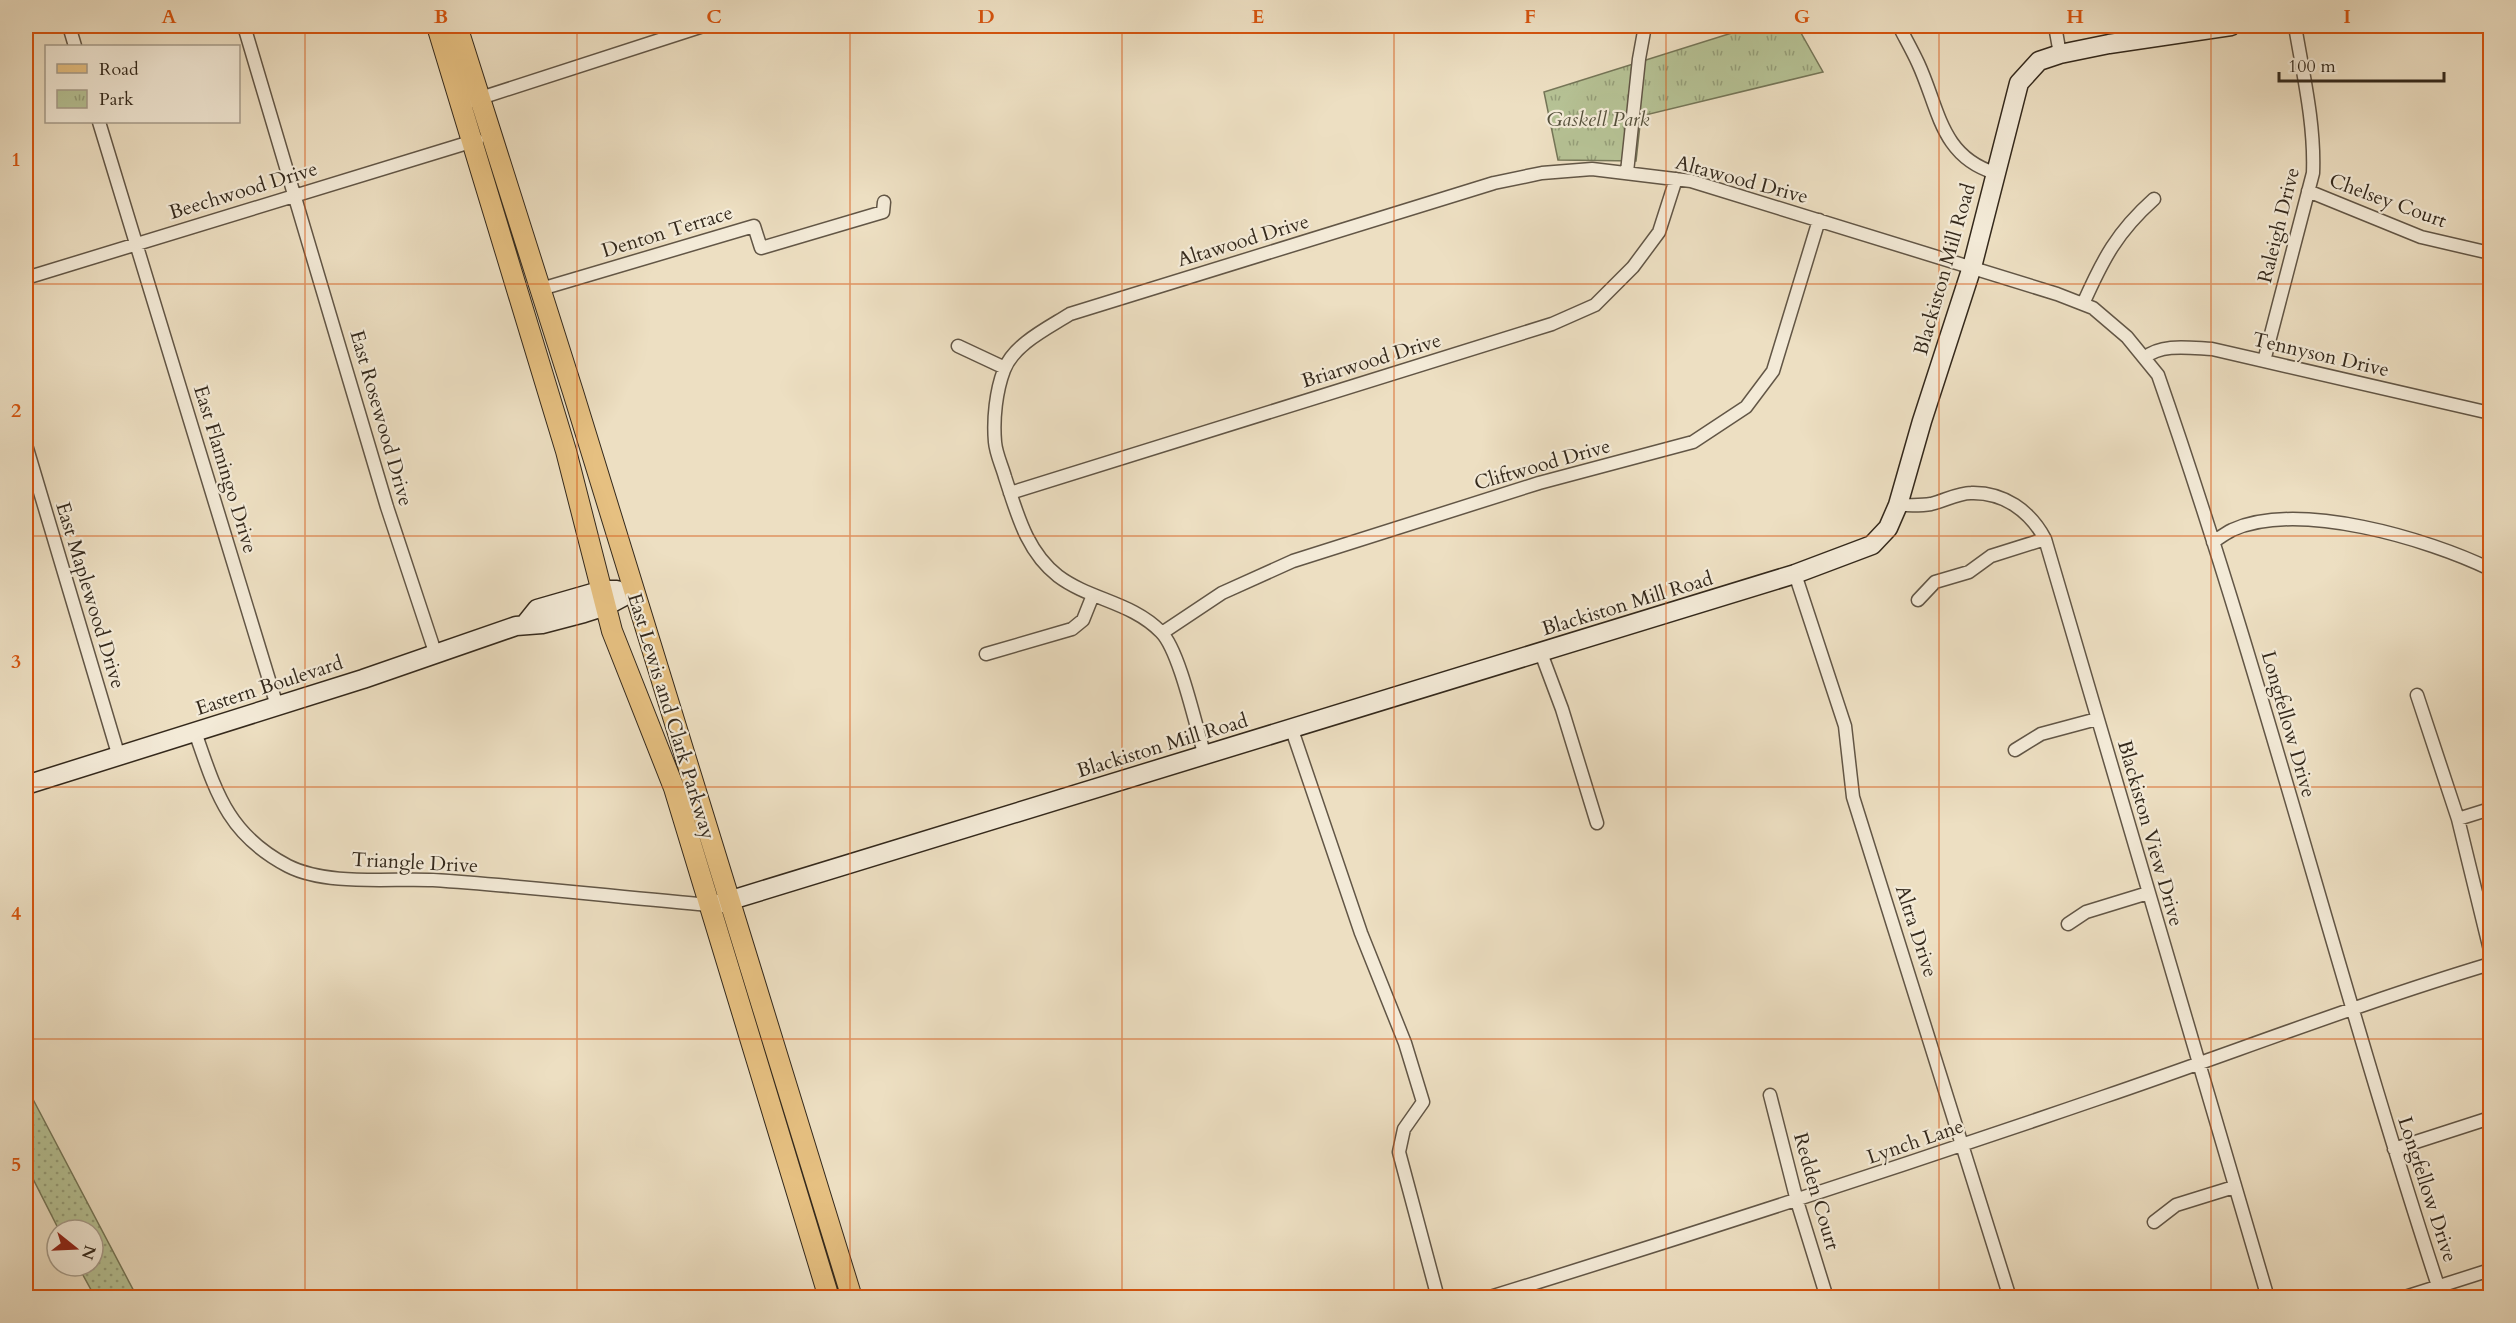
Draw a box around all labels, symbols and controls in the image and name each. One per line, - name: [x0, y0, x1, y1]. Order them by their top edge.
- text: A: [161, 3, 177, 30]
- text: B: [434, 3, 448, 30]
- text: C: [706, 3, 722, 30]
- text: D: [977, 3, 995, 30]
- text: E: [1252, 3, 1264, 30]
- text: F: [1524, 3, 1536, 30]
- text: G: [1794, 3, 1810, 30]
- text: H: [2066, 3, 2084, 30]
- text: I: [2343, 3, 2351, 30]
- legend: [45, 45, 240, 123]
- scale bar: [2279, 45, 2444, 83]
- text: 100 m: [2288, 54, 2336, 79]
- text: Road: [99, 57, 139, 82]
- text: Park: [99, 87, 134, 112]
- park label: Gaskell Park: [1546, 106, 1650, 133]
- text: 1: [11, 146, 21, 173]
- street label: Altawood Drive: [1673, 149, 1811, 210]
- street label: Beechwood Drive: [166, 155, 321, 226]
- street label: Raleigh Drive: [2251, 164, 2306, 286]
- street label: Chelsey Court: [2325, 167, 2451, 234]
- street label: Blackiston Mill Road: [1907, 180, 1982, 358]
- street label: Denton Terrace: [598, 199, 736, 264]
- street label: Altawood Drive: [1174, 208, 1312, 273]
- street label: Briarwood Drive: [1298, 326, 1444, 395]
- street label: Tennyson Drive: [2250, 326, 2392, 383]
- street label: East Rosewood Drive: [343, 327, 420, 509]
- street label: East Flamingo Drive: [187, 382, 264, 556]
- text: 2: [11, 397, 21, 424]
- street label: Cliftwood Drive: [1471, 432, 1613, 497]
- street label: East Maplewood Drive: [49, 499, 132, 692]
- street label: Blackiston Mill Road: [1538, 565, 1716, 642]
- street label: East Lewis and Clark Parkway: [621, 590, 722, 843]
- text: 3: [11, 648, 21, 675]
- street label: Longfellow Drive: [2255, 648, 2322, 801]
- street label: Eastern Boulevard: [192, 649, 347, 722]
- street label: Blackiston Mill Road: [1073, 707, 1251, 784]
- street label: Blackiston View Drive: [2111, 737, 2190, 929]
- street label: Triangle Drive: [351, 846, 479, 879]
- street label: Altra Drive: [1889, 882, 1944, 981]
- text: 4: [11, 900, 21, 927]
- street label: Lynch Lane: [1863, 1112, 1967, 1171]
- street label: Longfellow Drive: [2391, 1113, 2464, 1265]
- street label: Redden Court: [1787, 1129, 1846, 1254]
- text: 5: [11, 1151, 21, 1178]
- north arrow: [45, 1218, 105, 1278]
- text: N: [76, 1242, 101, 1262]

